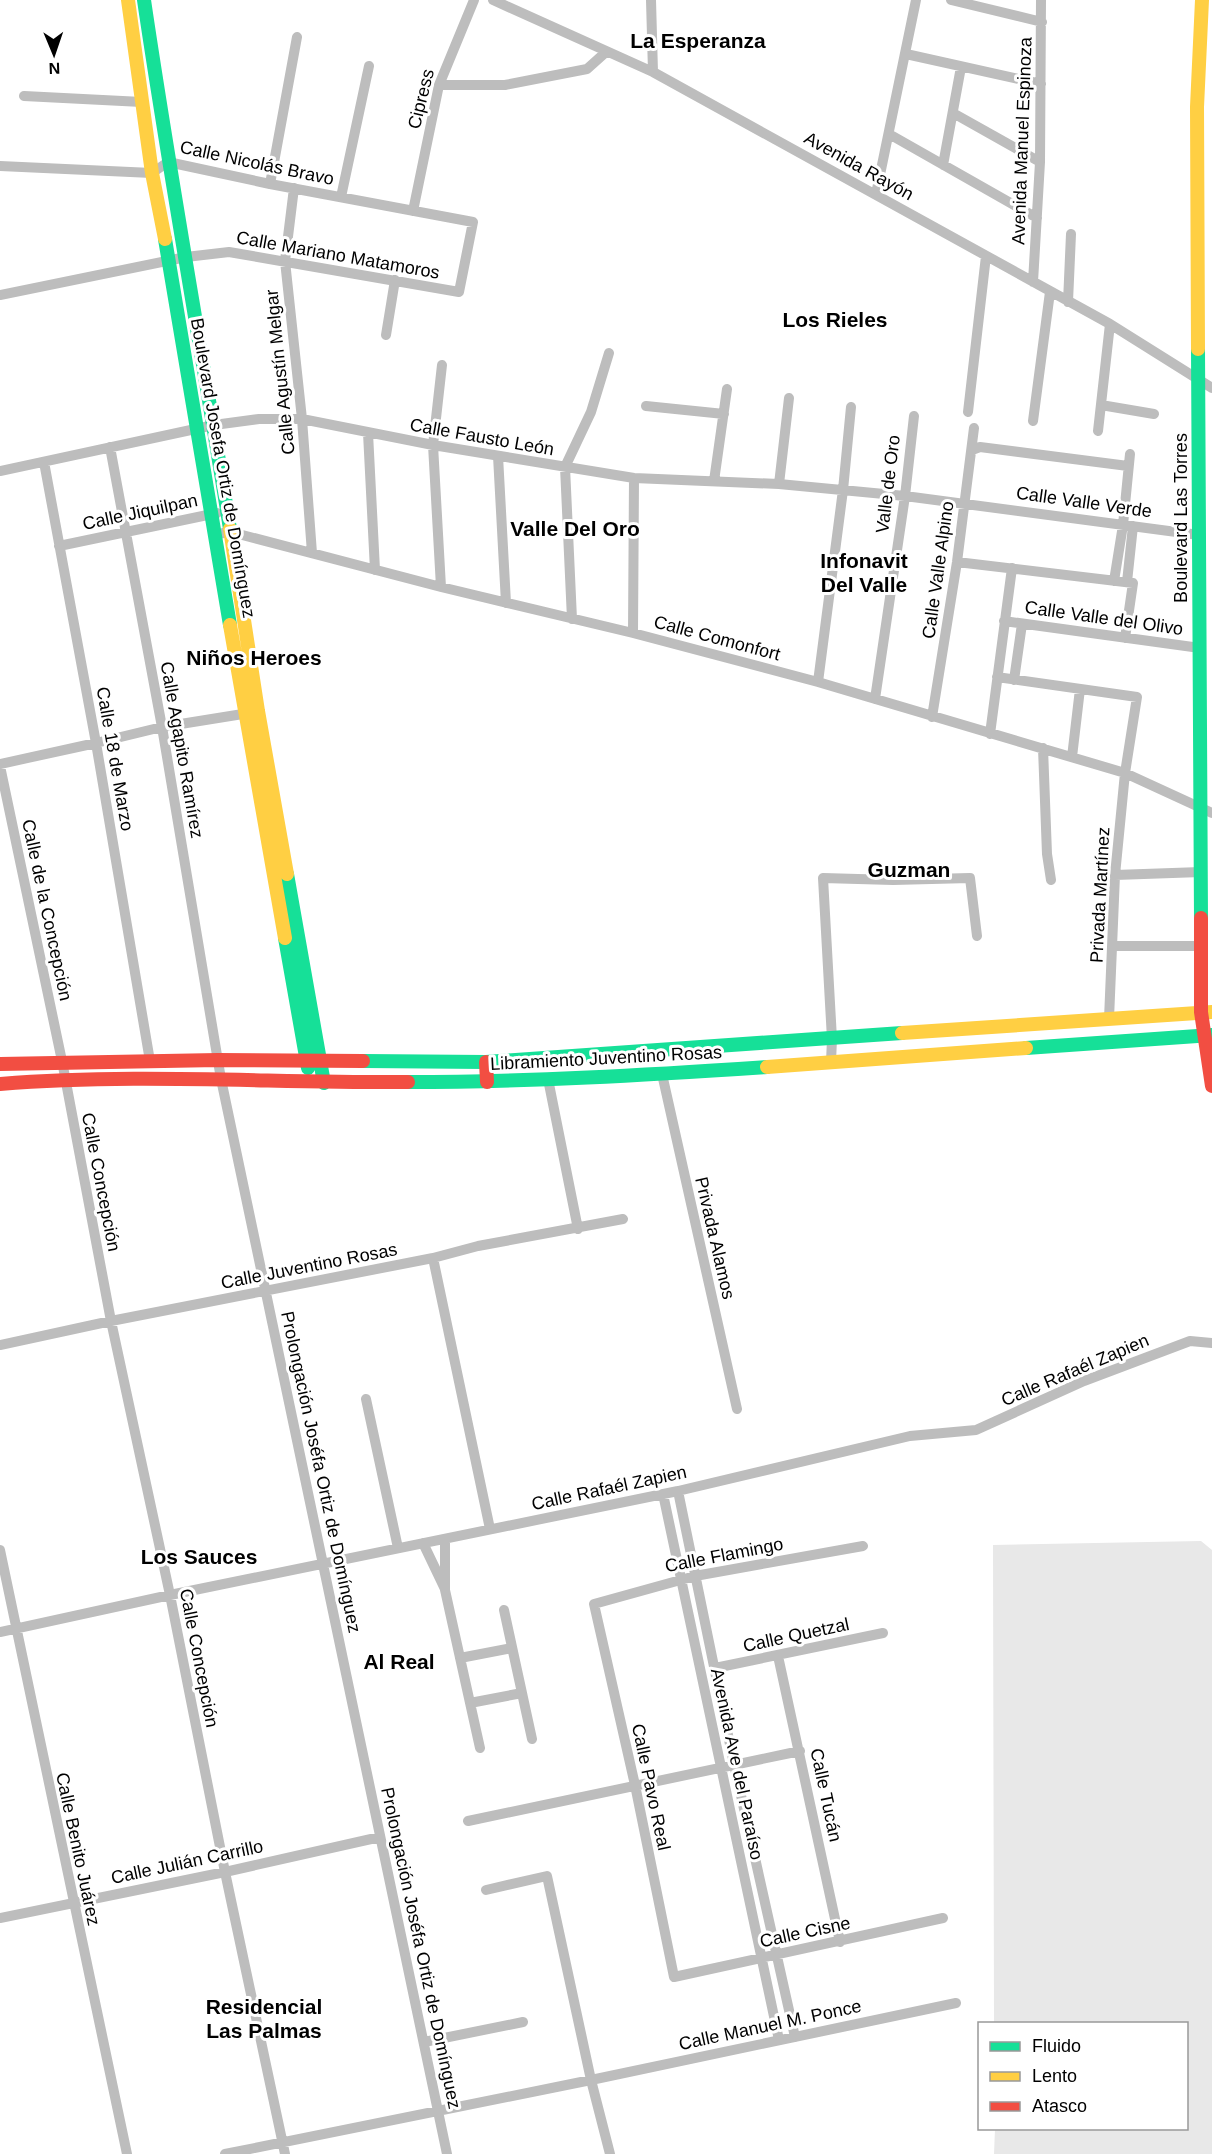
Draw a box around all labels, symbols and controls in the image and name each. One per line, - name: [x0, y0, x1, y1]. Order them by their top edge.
- north arrow: [24, 24, 84, 84]
- district label: La Esperanza: [630, 29, 766, 52]
- street label: Avenida Manuel Espinoza: [1008, 36, 1036, 245]
- text: N: [48, 60, 61, 77]
- street label: Cipress: [404, 67, 438, 131]
- street label: Avenida Rayón: [801, 128, 917, 204]
- street label: Calle Nicolás Bravo: [178, 137, 336, 189]
- street label: Calle Mariano Matamoros: [235, 227, 441, 283]
- street label: Calle Agustín Melgar: [261, 288, 299, 456]
- district label: Los Rieles: [782, 308, 888, 331]
- street label: Boulevard Josefa Ortiz de Domínguez: [187, 316, 259, 620]
- street label: Calle Fausto León: [408, 414, 556, 460]
- street label: Boulevard Las Torres: [1171, 433, 1191, 603]
- street label: Valle de Oro: [872, 434, 904, 534]
- street label: Calle Valle Verde: [1015, 483, 1153, 521]
- street label: Calle Jiquilpan: [81, 490, 199, 534]
- street label: Calle Valle Alpino: [918, 500, 958, 640]
- district label: Valle Del Oro: [510, 517, 640, 540]
- district label: Infonavit Del Valle: [820, 549, 908, 596]
- street label: Calle Valle del Olivo: [1024, 597, 1184, 639]
- street label: Calle Comonfort: [652, 612, 782, 664]
- district label: Niños Heroes: [186, 646, 322, 669]
- street label: Calle Agapito Ramírez: [157, 660, 207, 840]
- street label: Calle 18 de Marzo: [92, 685, 138, 833]
- street label: Calle de la Concepción: [18, 817, 76, 1003]
- street label: Privada Martínez: [1086, 827, 1114, 963]
- district label: Guzman: [868, 858, 950, 881]
- street label: Libramiento Juventino Rosas: [490, 1042, 722, 1074]
- street label: Calle Concepción: [78, 1111, 124, 1253]
- street label: Privada Alamos: [691, 1175, 739, 1301]
- street label: Calle Juventino Rosas: [219, 1239, 399, 1293]
- street label: Prolongación Joséfa Ortiz de Domínguez: [277, 1309, 365, 1635]
- street label: Calle Rafaél Zapien: [998, 1330, 1152, 1410]
- street label: Calle Rafaél Zapien: [530, 1462, 688, 1514]
- street label: Calle Flamingo: [663, 1534, 785, 1576]
- district label: Los Sauces: [141, 1545, 257, 1568]
- street label: Calle Concepción: [176, 1587, 222, 1729]
- street label: Calle Quetzal: [741, 1614, 851, 1656]
- district label: Al Real: [363, 1650, 435, 1673]
- street label: Avenida Ave del Paraíso: [707, 1666, 767, 1862]
- street label: Calle Pavo Real: [628, 1722, 674, 1852]
- street label: Calle Tucán: [806, 1746, 846, 1844]
- street label: Calle Benito Juárez: [52, 1771, 104, 1927]
- street label: Prolongación Joséfa Ortiz de Domínguez: [377, 1785, 465, 2111]
- street label: Calle Julián Carrillo: [109, 1836, 265, 1888]
- street label: Calle Cisne: [758, 1913, 852, 1951]
- district label: Residencial Las Palmas: [206, 1995, 322, 2042]
- street label: Calle Manuel M. Ponce: [677, 1996, 863, 2054]
- legend: [978, 2022, 1188, 2130]
- text: Fluido: [1032, 2036, 1081, 2056]
- text: Lento: [1032, 2066, 1077, 2086]
- text: Atasco: [1032, 2096, 1087, 2116]

